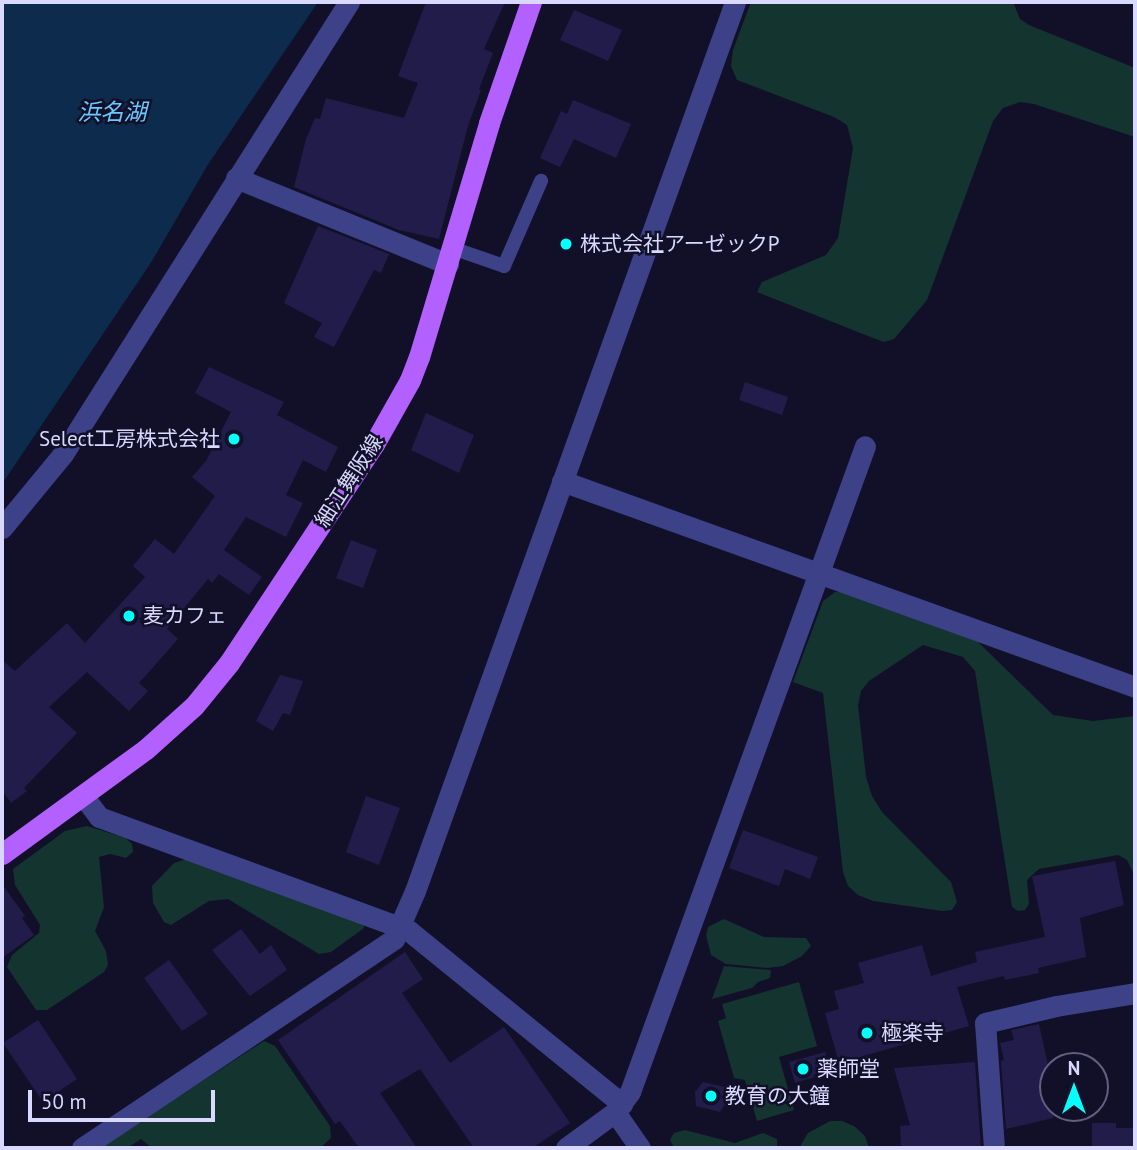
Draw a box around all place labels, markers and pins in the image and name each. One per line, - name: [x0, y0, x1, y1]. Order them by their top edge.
- place label: 株式会社アーゼックP: [580, 231, 779, 257]
- marker: 株式会社アーゼックP: [558, 236, 574, 252]
- place label: Select工房株式会社: [39, 426, 220, 452]
- marker: Select工房株式会社: [226, 431, 242, 447]
- place label: 麦カフェ: [143, 603, 227, 629]
- marker: 麦カフェ: [121, 608, 137, 624]
- place label: 極楽寺: [881, 1020, 944, 1046]
- marker: 極楽寺: [859, 1025, 875, 1041]
- place label: 薬師堂: [817, 1056, 880, 1082]
- marker: 薬師堂: [795, 1061, 811, 1077]
- place label: 教育の大鐘: [725, 1083, 830, 1109]
- marker: 教育の大鐘: [703, 1088, 719, 1104]

